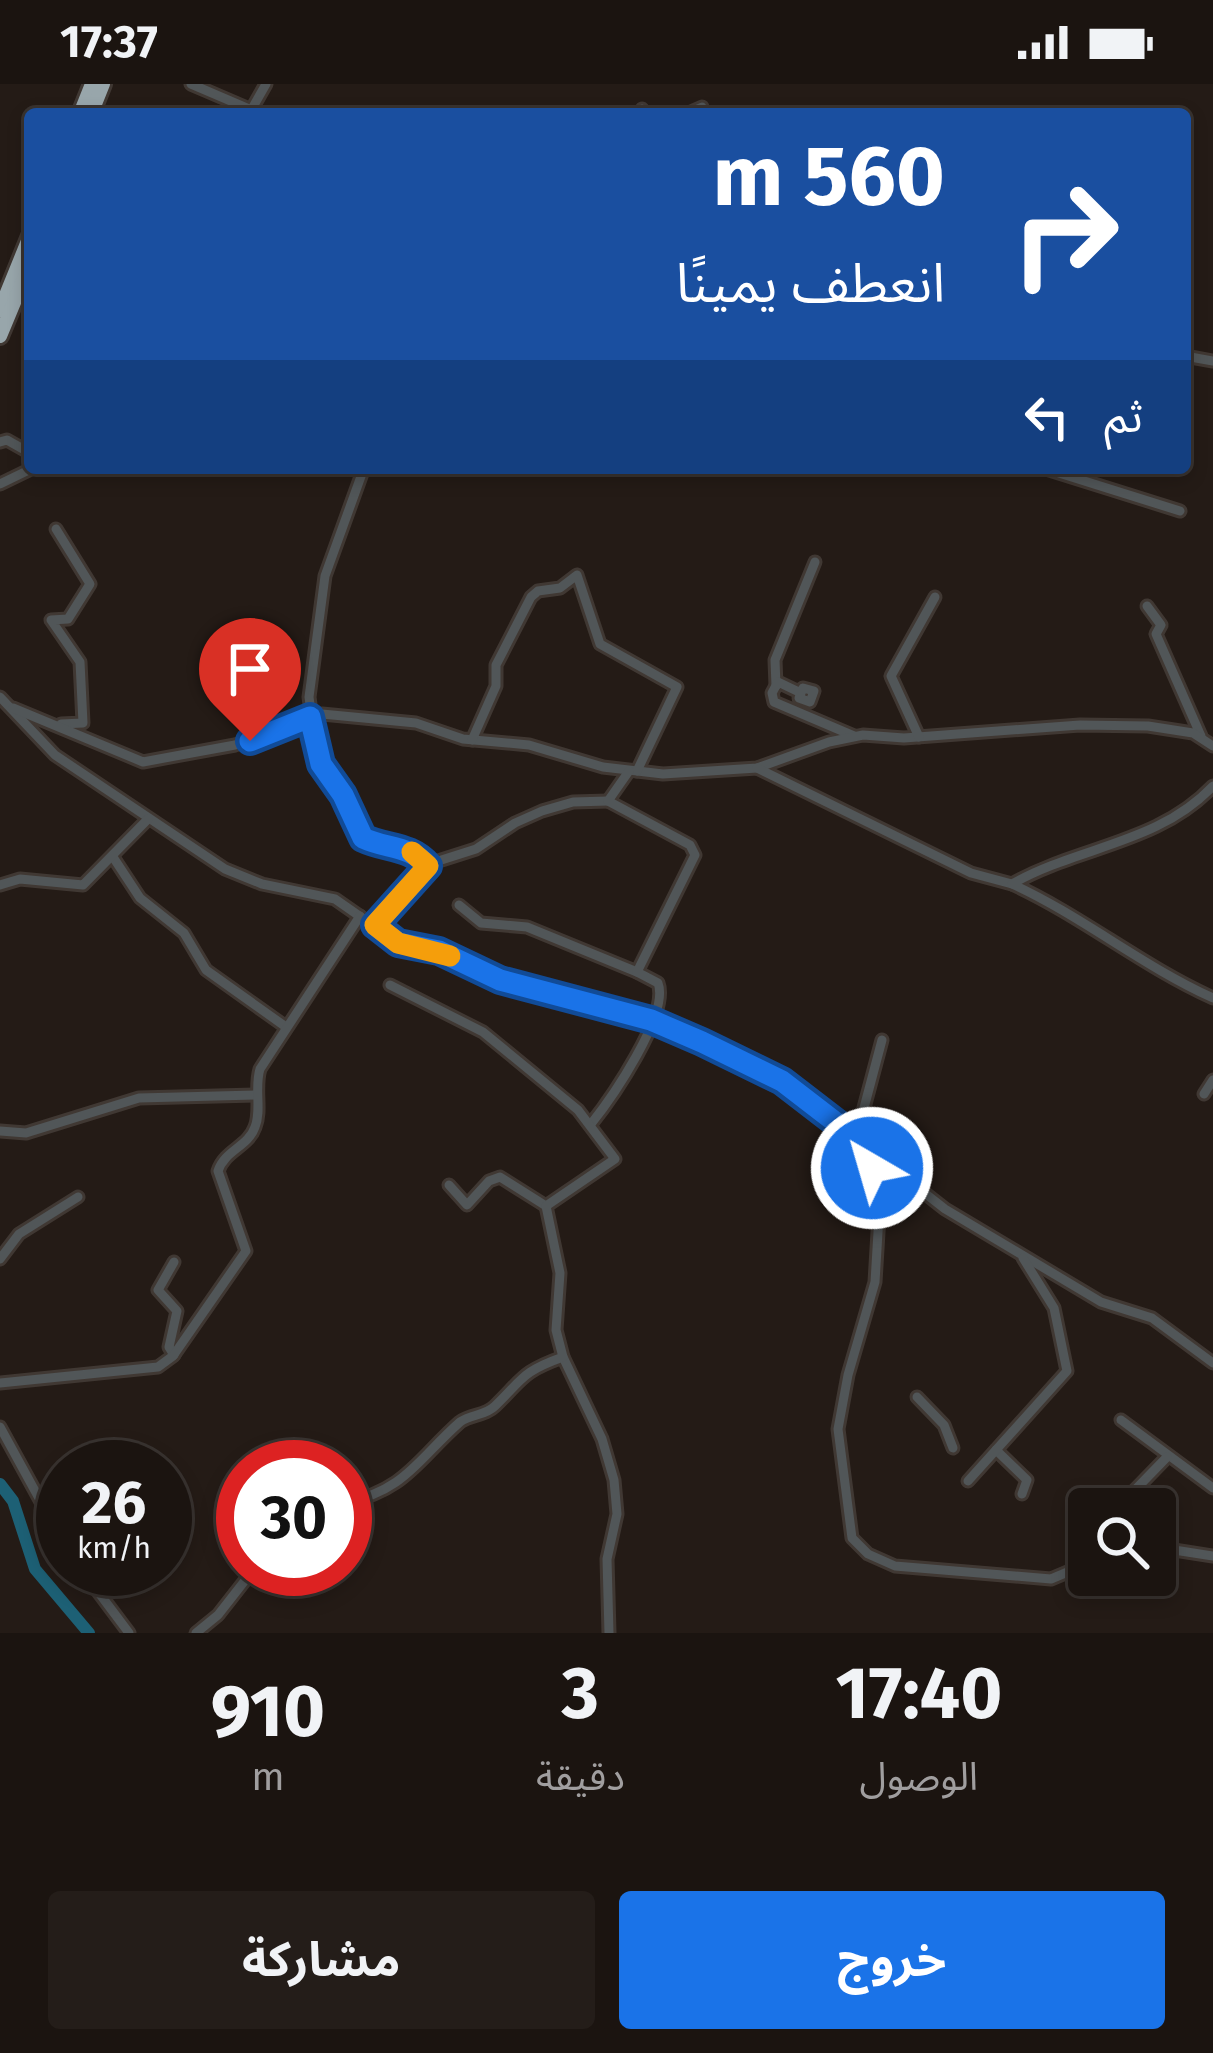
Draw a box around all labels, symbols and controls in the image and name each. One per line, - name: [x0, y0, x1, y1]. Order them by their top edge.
- text: 17:37: [60, 15, 158, 69]
- text: 560 m: [713, 126, 945, 227]
- icon: right: [987, 156, 1143, 312]
- text: انعطف يمينًا: [676, 252, 945, 316]
- icon: left: [1014, 384, 1080, 450]
- text: ثم: [1104, 390, 1143, 444]
- pin: [199, 618, 301, 741]
- icon: arrive: [217, 636, 283, 702]
- position arrow: [809, 1105, 935, 1231]
- speed limit sign: 30: [216, 1440, 372, 1596]
- text: 26: [82, 1467, 146, 1539]
- map controls: [1068, 1488, 1176, 1596]
- button: search: [1068, 1488, 1176, 1596]
- text: km/h: [77, 1530, 151, 1566]
- text: 3: [562, 1651, 599, 1737]
- text: 17:40: [835, 1651, 1002, 1737]
- text: 910: [211, 1669, 325, 1755]
- text: m: [251, 1754, 285, 1800]
- text: دقيقة: [536, 1754, 625, 1800]
- text: الوصول: [860, 1754, 978, 1800]
- button: مشاركة: [48, 1891, 595, 2029]
- button: خروج: [619, 1891, 1165, 2029]

